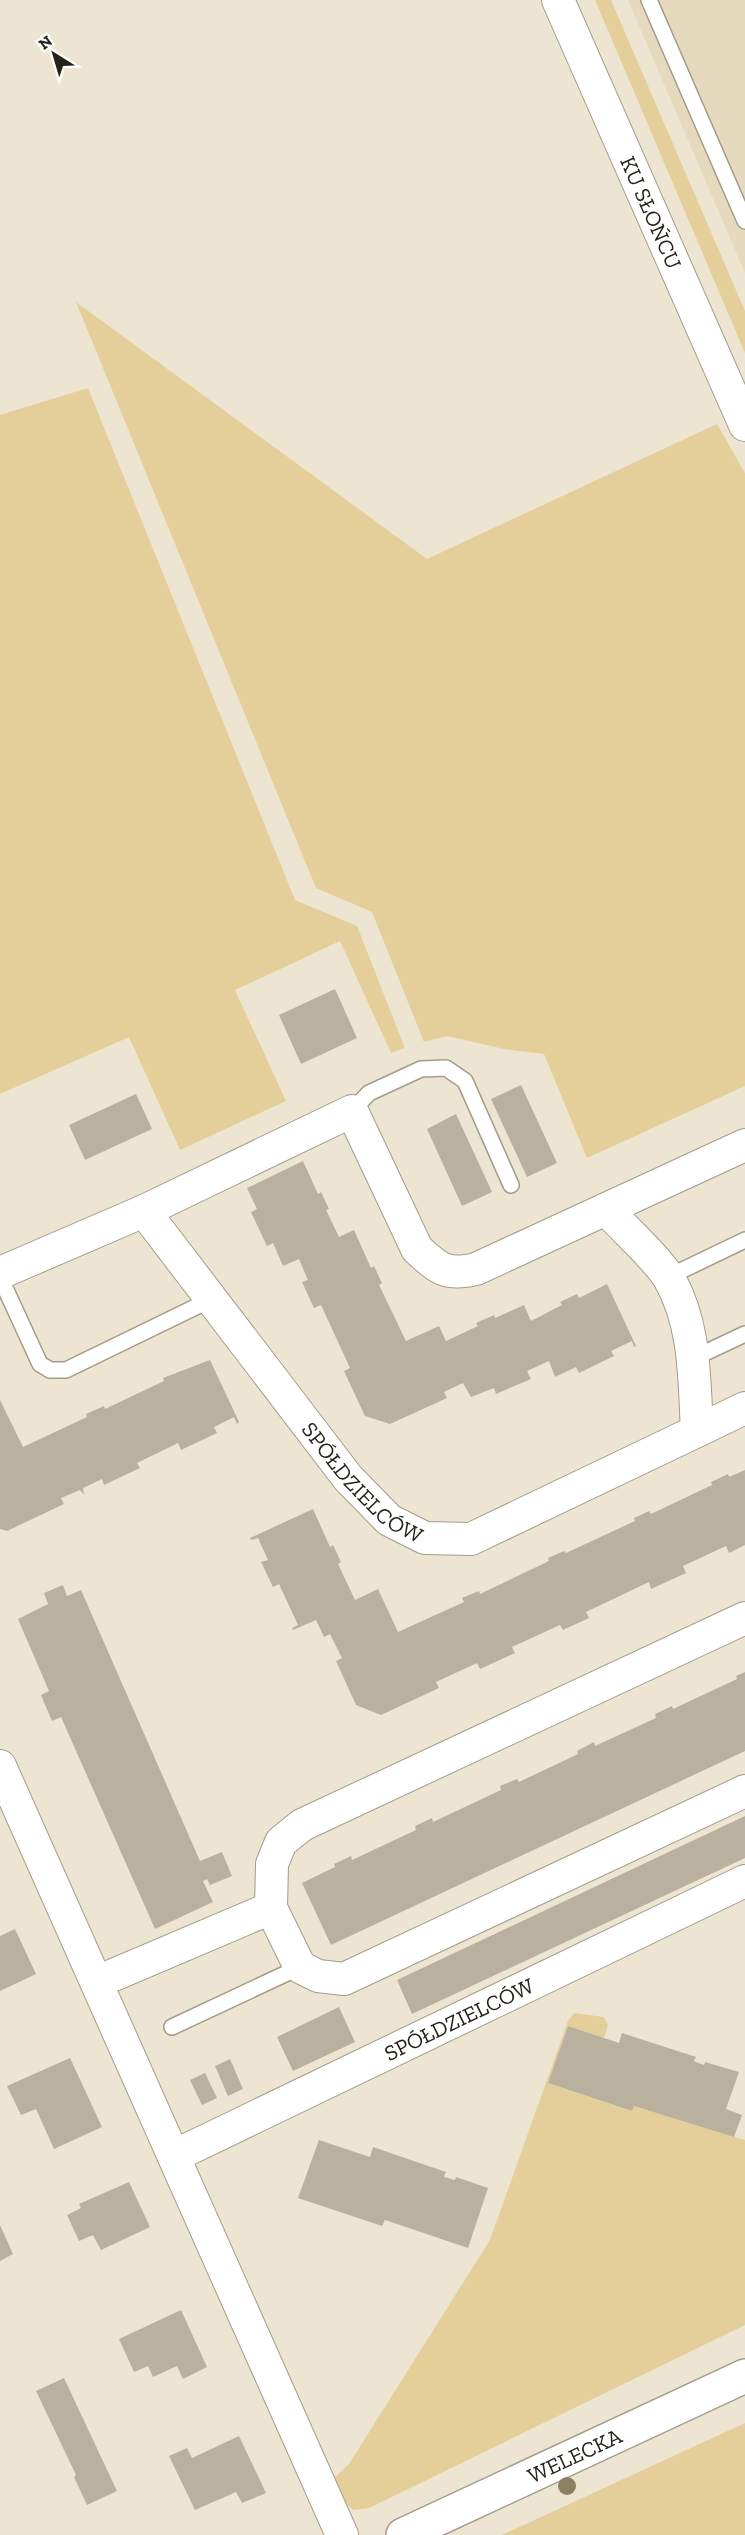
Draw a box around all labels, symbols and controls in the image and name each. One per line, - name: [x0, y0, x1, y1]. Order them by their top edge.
- north arrow: [24, 24, 84, 84]
- text: N: [35, 31, 56, 54]
- street label: KU SŁOŃCU: [615, 152, 688, 273]
- street label: SPÓŁDZIELCÓW: [296, 1416, 428, 1549]
- street label: SPÓŁDZIELCÓW: [380, 1971, 538, 2066]
- street label: WELECKA: [523, 2421, 627, 2489]

